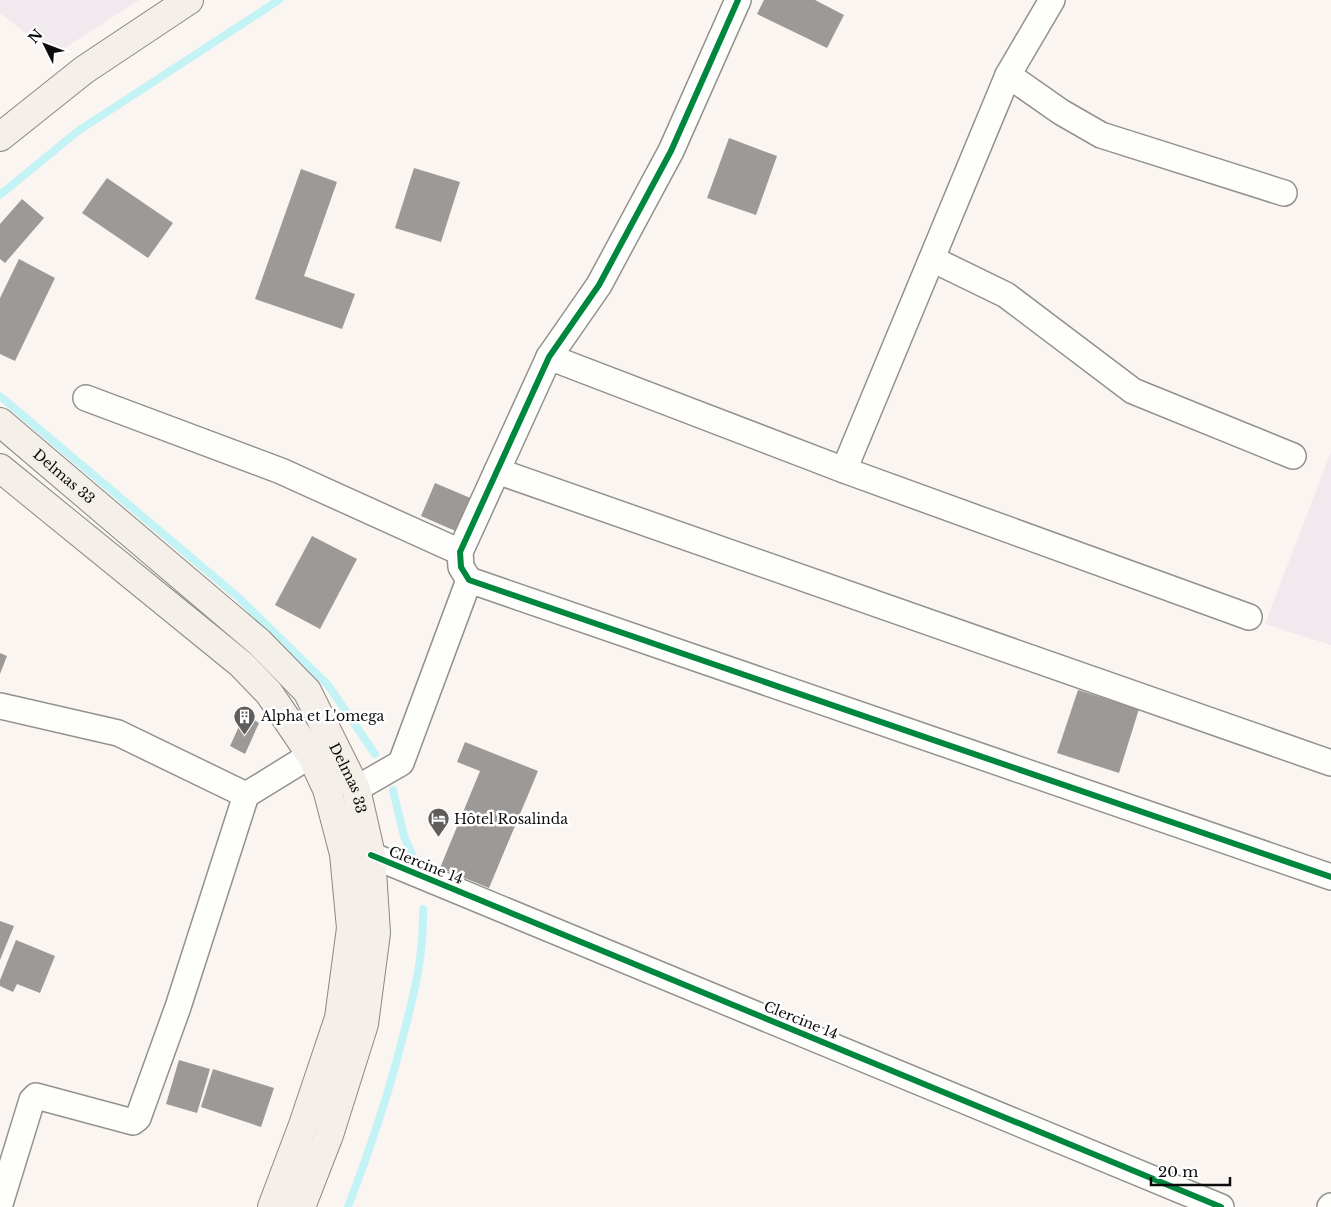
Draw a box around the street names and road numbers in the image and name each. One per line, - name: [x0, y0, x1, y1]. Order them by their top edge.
- street label: Delmas 33: [29, 445, 99, 508]
- street label: Delmas 33: [325, 740, 370, 815]
- street label: Clercine 14: [386, 842, 466, 888]
- street label: Clercine 14: [761, 997, 841, 1043]

